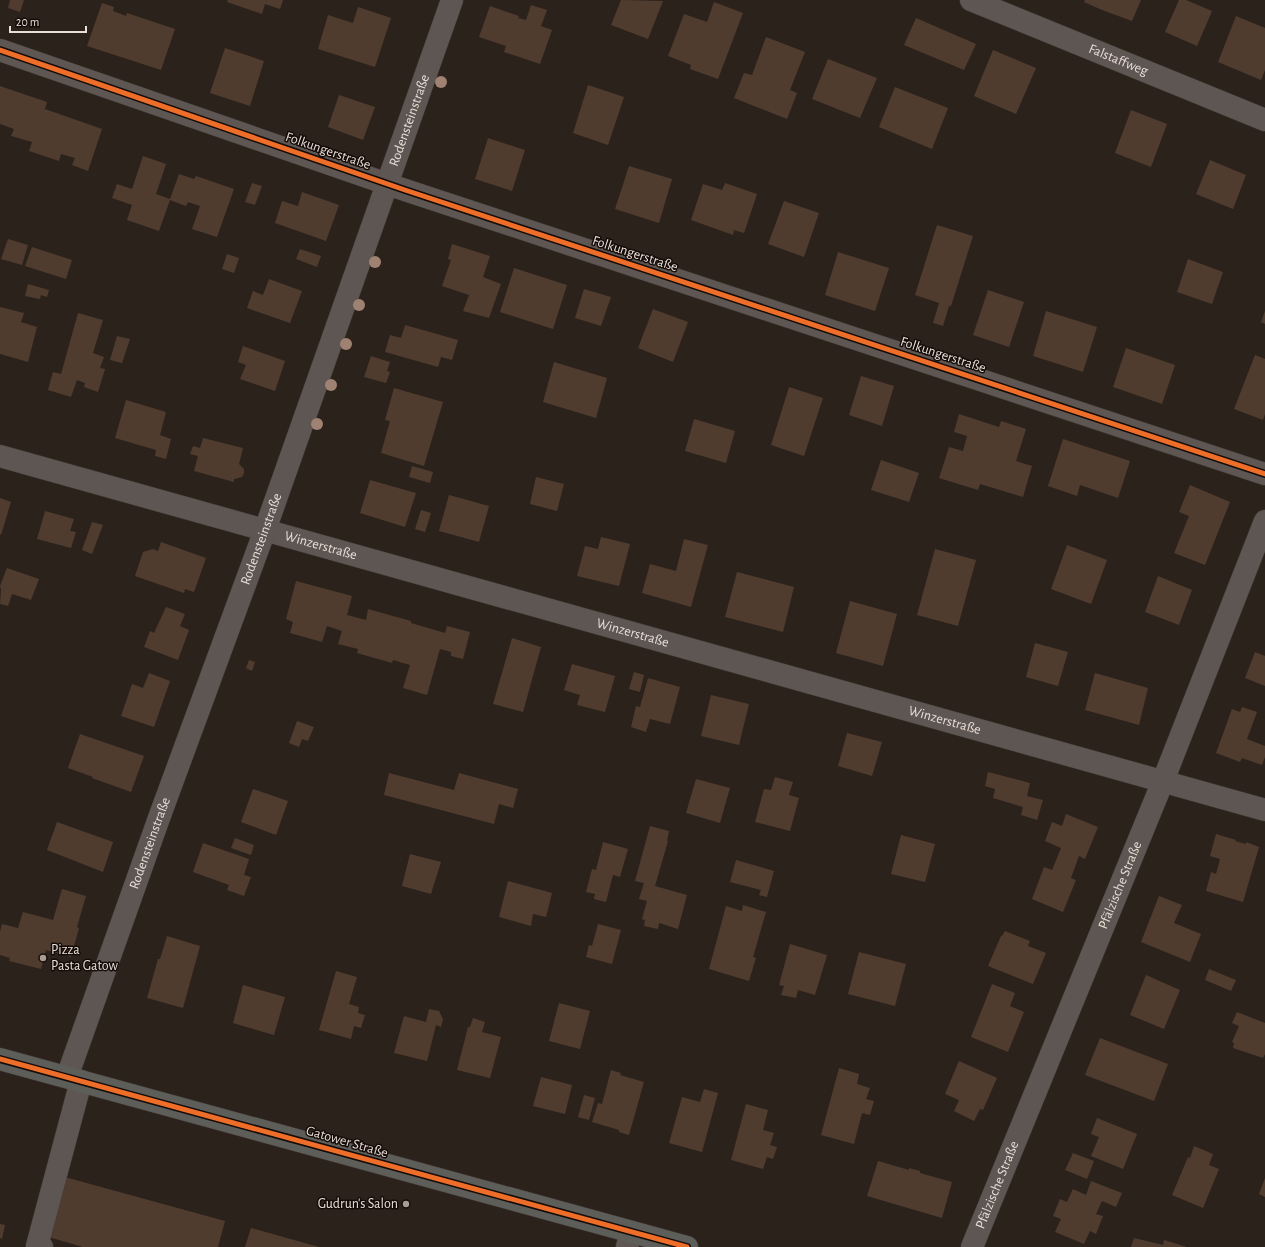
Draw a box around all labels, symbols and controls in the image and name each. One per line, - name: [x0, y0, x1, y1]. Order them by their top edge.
- scale bar: [10, 8, 86, 34]
- text: 20 m: [16, 16, 39, 28]
- street label: Falstaffweg: [1087, 42, 1150, 78]
- street label: Rodensteinstraße: [387, 73, 432, 168]
- street label: Folkungerstraße: [284, 130, 372, 172]
- street label: Folkungerstraße: [591, 234, 679, 274]
- street label: Folkungerstraße: [899, 335, 987, 375]
- street label: Rodensteinstraße: [238, 491, 284, 587]
- street label: Winzerstraße: [283, 529, 358, 563]
- street label: Winzerstraße: [595, 616, 670, 650]
- street label: Winzerstraße: [907, 704, 982, 737]
- street label: Rodensteinstraße: [127, 796, 173, 891]
- street label: Pfälzische Straße: [1096, 839, 1144, 931]
- place label: Pizza Pasta Gatow: [51, 943, 118, 973]
- marker: Pizza Pasta Gatow: [38, 953, 48, 963]
- street label: Gatower Straße: [305, 1124, 389, 1160]
- street label: Pfälzische Straße: [973, 1139, 1022, 1231]
- place label: Gudrun's Salon: [318, 1197, 398, 1211]
- marker: Gudrun's Salon: [401, 1199, 411, 1209]

